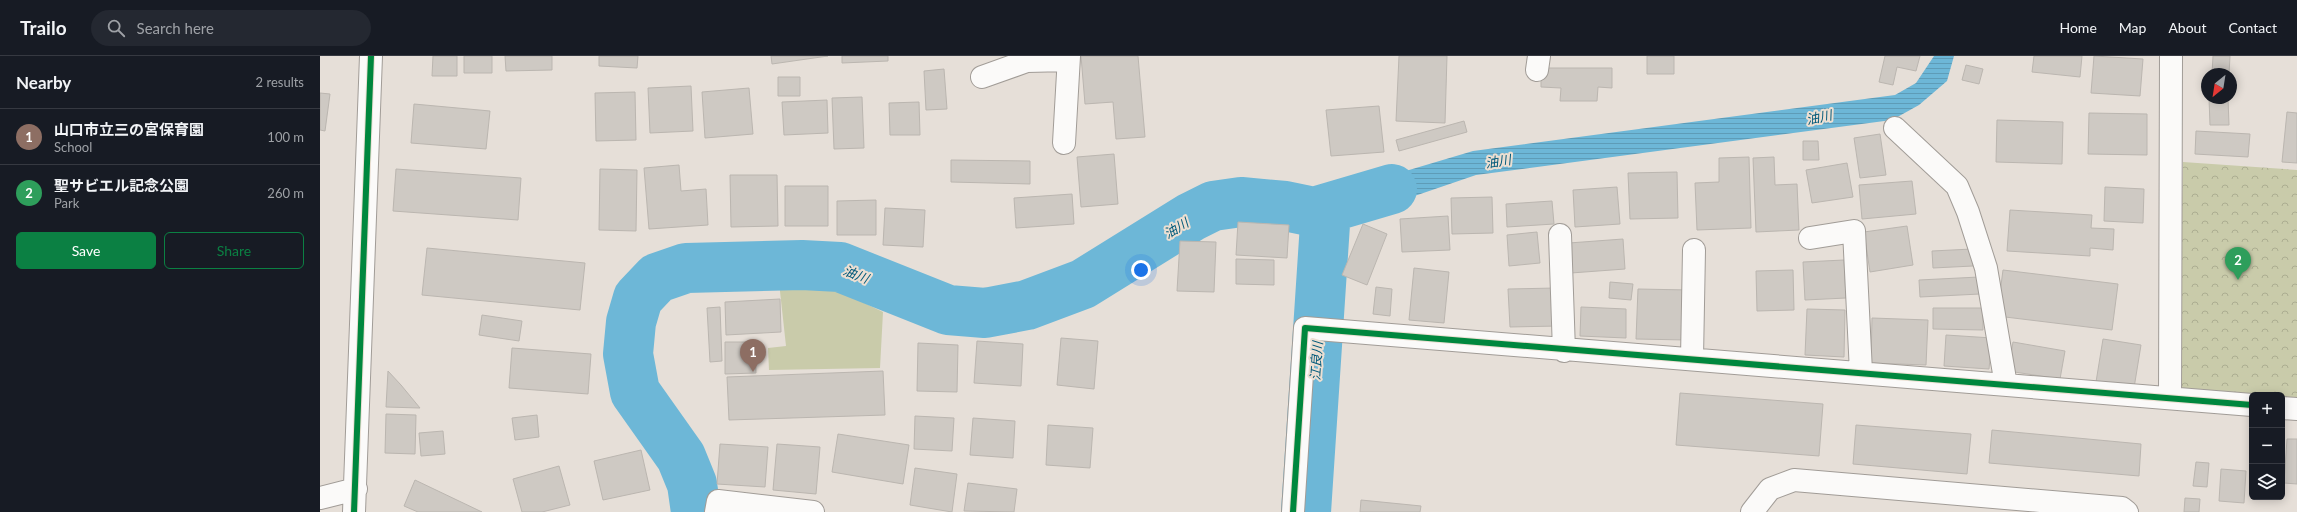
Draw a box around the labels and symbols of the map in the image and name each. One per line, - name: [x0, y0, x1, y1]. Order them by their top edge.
- north arrow: [2201, 68, 2237, 104]
- water label: 油川: [1805, 106, 1835, 128]
- water label: 油川: [1484, 151, 1514, 171]
- water label: 油川: [1161, 213, 1193, 242]
- pin: 2: [2225, 247, 2251, 280]
- your location: [1131, 260, 1151, 280]
- water label: 油川: [841, 262, 873, 287]
- pin: 1: [740, 339, 766, 372]
- water label: 江良川: [1307, 339, 1325, 381]

